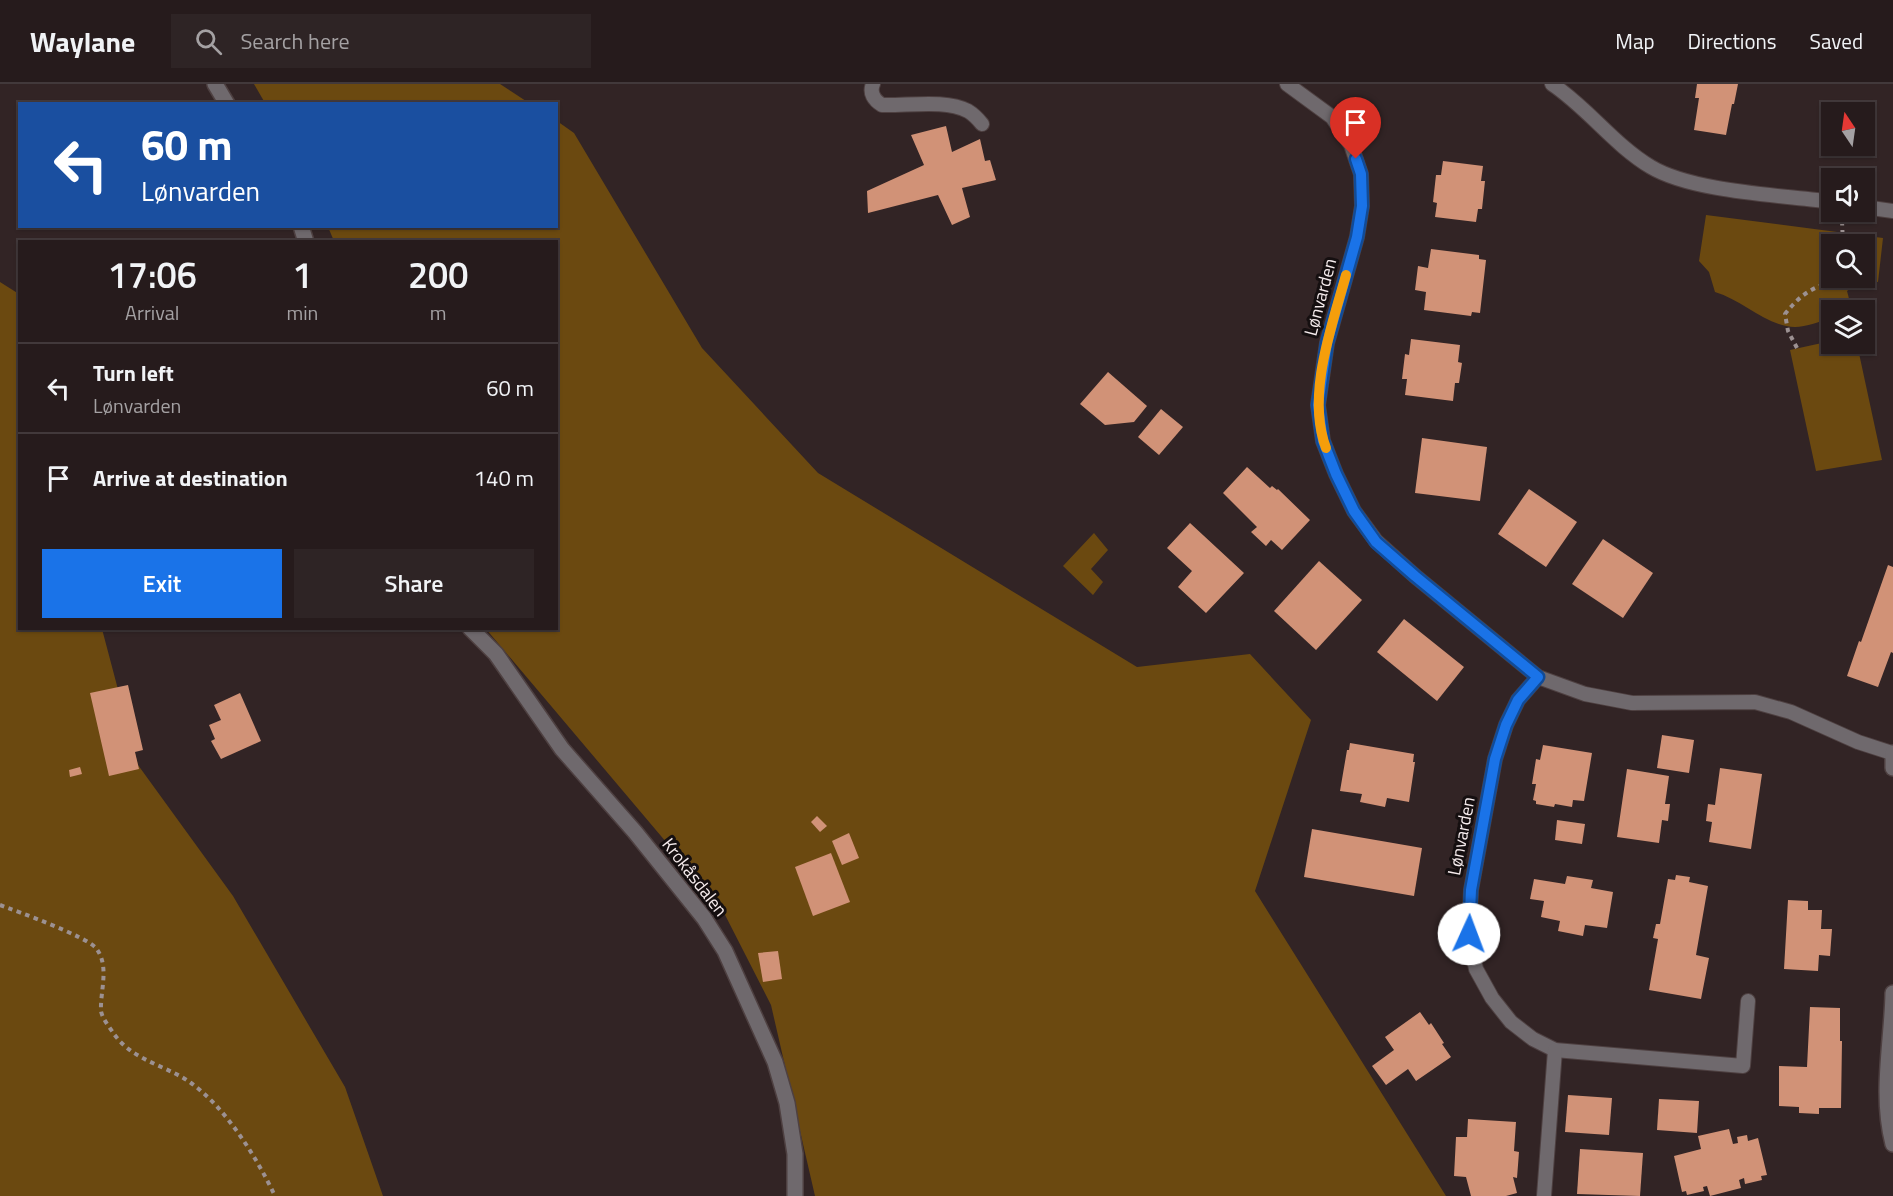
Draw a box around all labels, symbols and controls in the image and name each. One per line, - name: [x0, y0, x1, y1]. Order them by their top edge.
- search box: [171, 14, 591, 68]
- text: Waylane: [30, 20, 135, 63]
- text: Search here: [240, 24, 350, 58]
- icon: search: [192, 25, 225, 58]
- text: Map: [1615, 25, 1655, 57]
- text: Directions: [1688, 25, 1777, 57]
- text: Saved: [1810, 25, 1863, 57]
- pin: [1330, 97, 1381, 159]
- north arrow: [1821, 102, 1875, 156]
- map controls: [1821, 102, 1875, 354]
- icon: arrive: [1339, 106, 1372, 139]
- text: 60 m: [141, 112, 233, 176]
- icon: left: [42, 126, 120, 204]
- button: sound: [1821, 168, 1875, 222]
- text: Lønvarden: [141, 170, 260, 211]
- button: search: [1821, 234, 1875, 288]
- text: 17:06: [108, 247, 197, 302]
- text: 1: [292, 247, 312, 302]
- text: 200: [408, 247, 468, 302]
- street label: Lønvarden: [1297, 255, 1343, 339]
- text: Arrival: [125, 297, 179, 328]
- text: min: [286, 297, 318, 328]
- text: m: [430, 297, 446, 328]
- button: layers: [1821, 300, 1875, 354]
- text: Turn left: [93, 356, 174, 390]
- text: 60 m: [486, 371, 534, 405]
- icon: left: [42, 372, 75, 405]
- text: Lønvarden: [93, 390, 181, 421]
- text: Arrive at destination: [93, 461, 288, 495]
- text: 140 m: [474, 461, 534, 495]
- icon: arrive: [42, 462, 75, 495]
- button: Exit: [42, 549, 282, 618]
- button: Share: [294, 549, 534, 618]
- street label: Lønvarden: [1440, 794, 1482, 878]
- street label: Krokåsdalen: [656, 832, 734, 922]
- position arrow: [1437, 902, 1501, 966]

